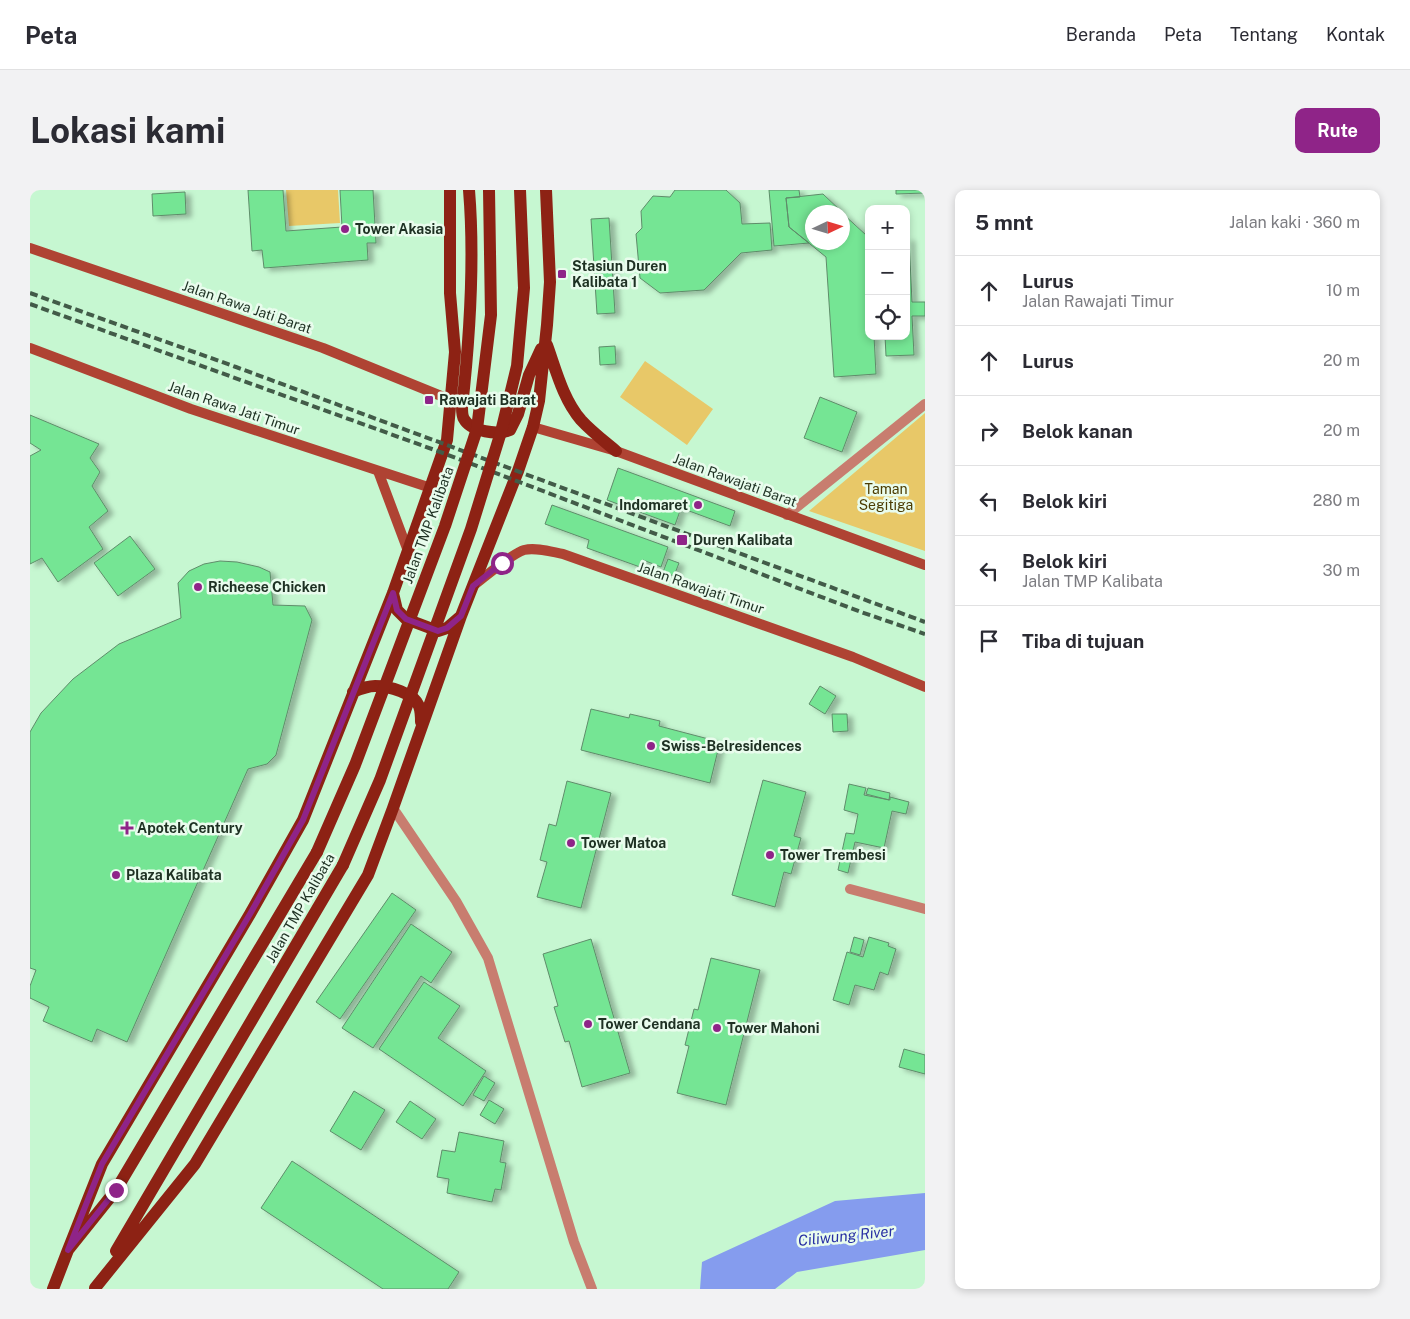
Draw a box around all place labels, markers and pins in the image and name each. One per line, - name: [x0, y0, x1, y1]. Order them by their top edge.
- place label: Tower Akasia: [355, 221, 443, 237]
- marker: Tower Akasia: [339, 223, 351, 235]
- place label: Stasiun Duren Kalibata 1: [572, 258, 667, 290]
- marker: Stasiun Duren Kalibata 1: [556, 268, 568, 280]
- place label: Rawajati Barat: [439, 392, 536, 408]
- marker: Rawajati Barat: [423, 394, 435, 406]
- place label: Indomaret: [619, 497, 688, 513]
- marker: Indomaret: [692, 499, 704, 511]
- place label: Duren Kalibata: [693, 532, 793, 548]
- marker: Duren Kalibata: [675, 533, 689, 547]
- place label: Richeese Chicken: [208, 579, 326, 595]
- marker: Richeese Chicken: [192, 581, 204, 593]
- place label: Swiss-Belresidences: [661, 738, 802, 754]
- marker: Swiss-Belresidences: [645, 740, 657, 752]
- place label: Apotek Century: [137, 820, 243, 836]
- marker: Apotek Century: [121, 822, 133, 834]
- place label: Tower Matoa: [581, 835, 666, 851]
- marker: Tower Matoa: [565, 837, 577, 849]
- place label: Tower Trembesi: [780, 847, 886, 863]
- marker: Tower Trembesi: [764, 849, 776, 861]
- place label: Plaza Kalibata: [126, 867, 222, 883]
- marker: Plaza Kalibata: [110, 869, 122, 881]
- place label: Tower Cendana: [598, 1016, 700, 1032]
- marker: Tower Cendana: [582, 1018, 594, 1030]
- place label: Tower Mahoni: [727, 1020, 819, 1036]
- marker: Tower Mahoni: [711, 1022, 723, 1034]

